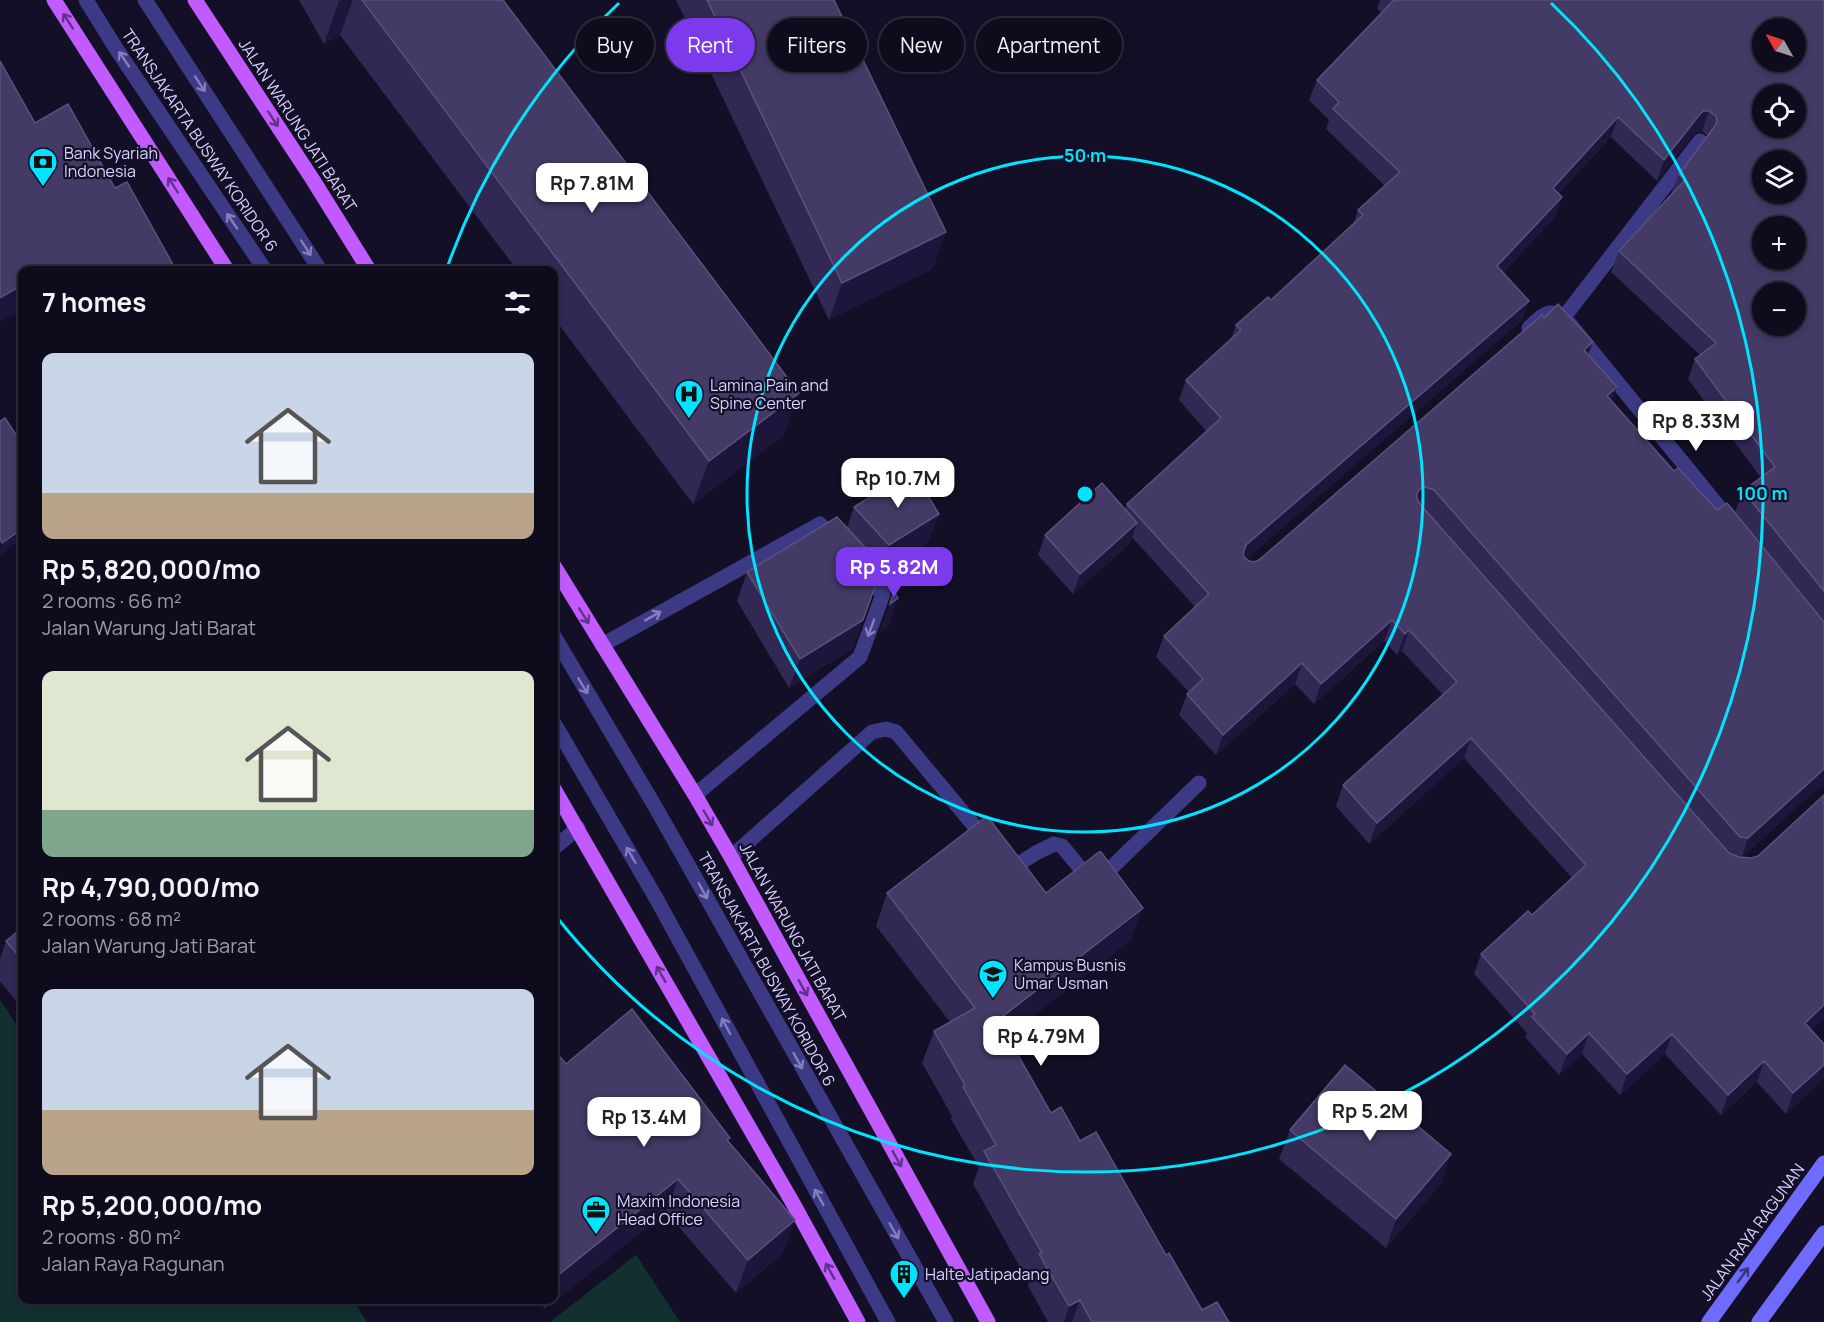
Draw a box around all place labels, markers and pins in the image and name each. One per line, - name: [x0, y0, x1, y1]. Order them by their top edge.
- place label: Bank Syariah Indonesia: [64, 142, 158, 182]
- bank icon: Bank Syariah Indonesia: [27, 146, 59, 188]
- pin: Rp 7.81M: [530, 163, 654, 214]
- place label: Lamina Pain and Spine Center: [710, 374, 828, 414]
- hospital icon: Lamina Pain and Spine Center: [673, 378, 705, 420]
- pin: Rp 8.33M: [1634, 401, 1758, 452]
- pin: Rp 10.7M: [836, 458, 960, 509]
- centre of rings: [1075, 484, 1095, 504]
- pin: Rp 5.82M: [832, 547, 956, 598]
- place label: Kampus Busnis Umar Usman: [1014, 954, 1126, 994]
- school or university icon: Kampus Busnis Umar Usman: [977, 958, 1009, 1000]
- pin: Rp 4.79M: [979, 1016, 1103, 1067]
- pin: Rp 5.2M: [1315, 1091, 1425, 1142]
- pin: Rp 13.4M: [582, 1097, 706, 1148]
- place label: Maxim Indonesia Head Office: [617, 1190, 740, 1230]
- office icon: Maxim Indonesia Head Office: [580, 1194, 612, 1236]
- building icon: Halte Jatipadang: [888, 1258, 920, 1300]
- place label: Halte Jatipadang: [925, 1263, 1049, 1285]

